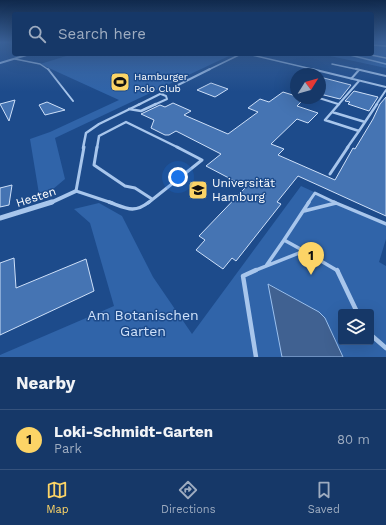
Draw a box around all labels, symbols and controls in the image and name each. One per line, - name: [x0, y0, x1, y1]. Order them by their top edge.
- search box: [12, 12, 374, 56]
- icon: search: [26, 23, 48, 45]
- text: Search here: [58, 25, 146, 43]
- north arrow: [290, 68, 326, 104]
- sports icon: Hamburger Polo Club: [109, 71, 131, 93]
- place label: Hamburger Polo Club: [134, 71, 188, 94]
- your location: [168, 167, 188, 187]
- place label: Universität Hamburg: [212, 176, 275, 204]
- school or university icon: Universität Hamburg: [187, 179, 209, 201]
- street label: Hesten: [14, 184, 58, 210]
- pin: 1: [298, 242, 324, 275]
- park label: Am Botanischen Garten: [87, 307, 199, 339]
- map controls: [338, 309, 374, 345]
- button: layers: [338, 309, 374, 345]
- text: Nearby: [16, 373, 75, 393]
- text: Loki-Schmidt-Garten: [54, 423, 213, 441]
- text: 1: [26, 432, 32, 447]
- text: 80 m: [337, 432, 370, 447]
- text: Park: [54, 441, 82, 456]
- tab: Map: [46, 479, 69, 516]
- tab: Directions: [161, 479, 215, 516]
- tab: Saved: [308, 479, 340, 516]

